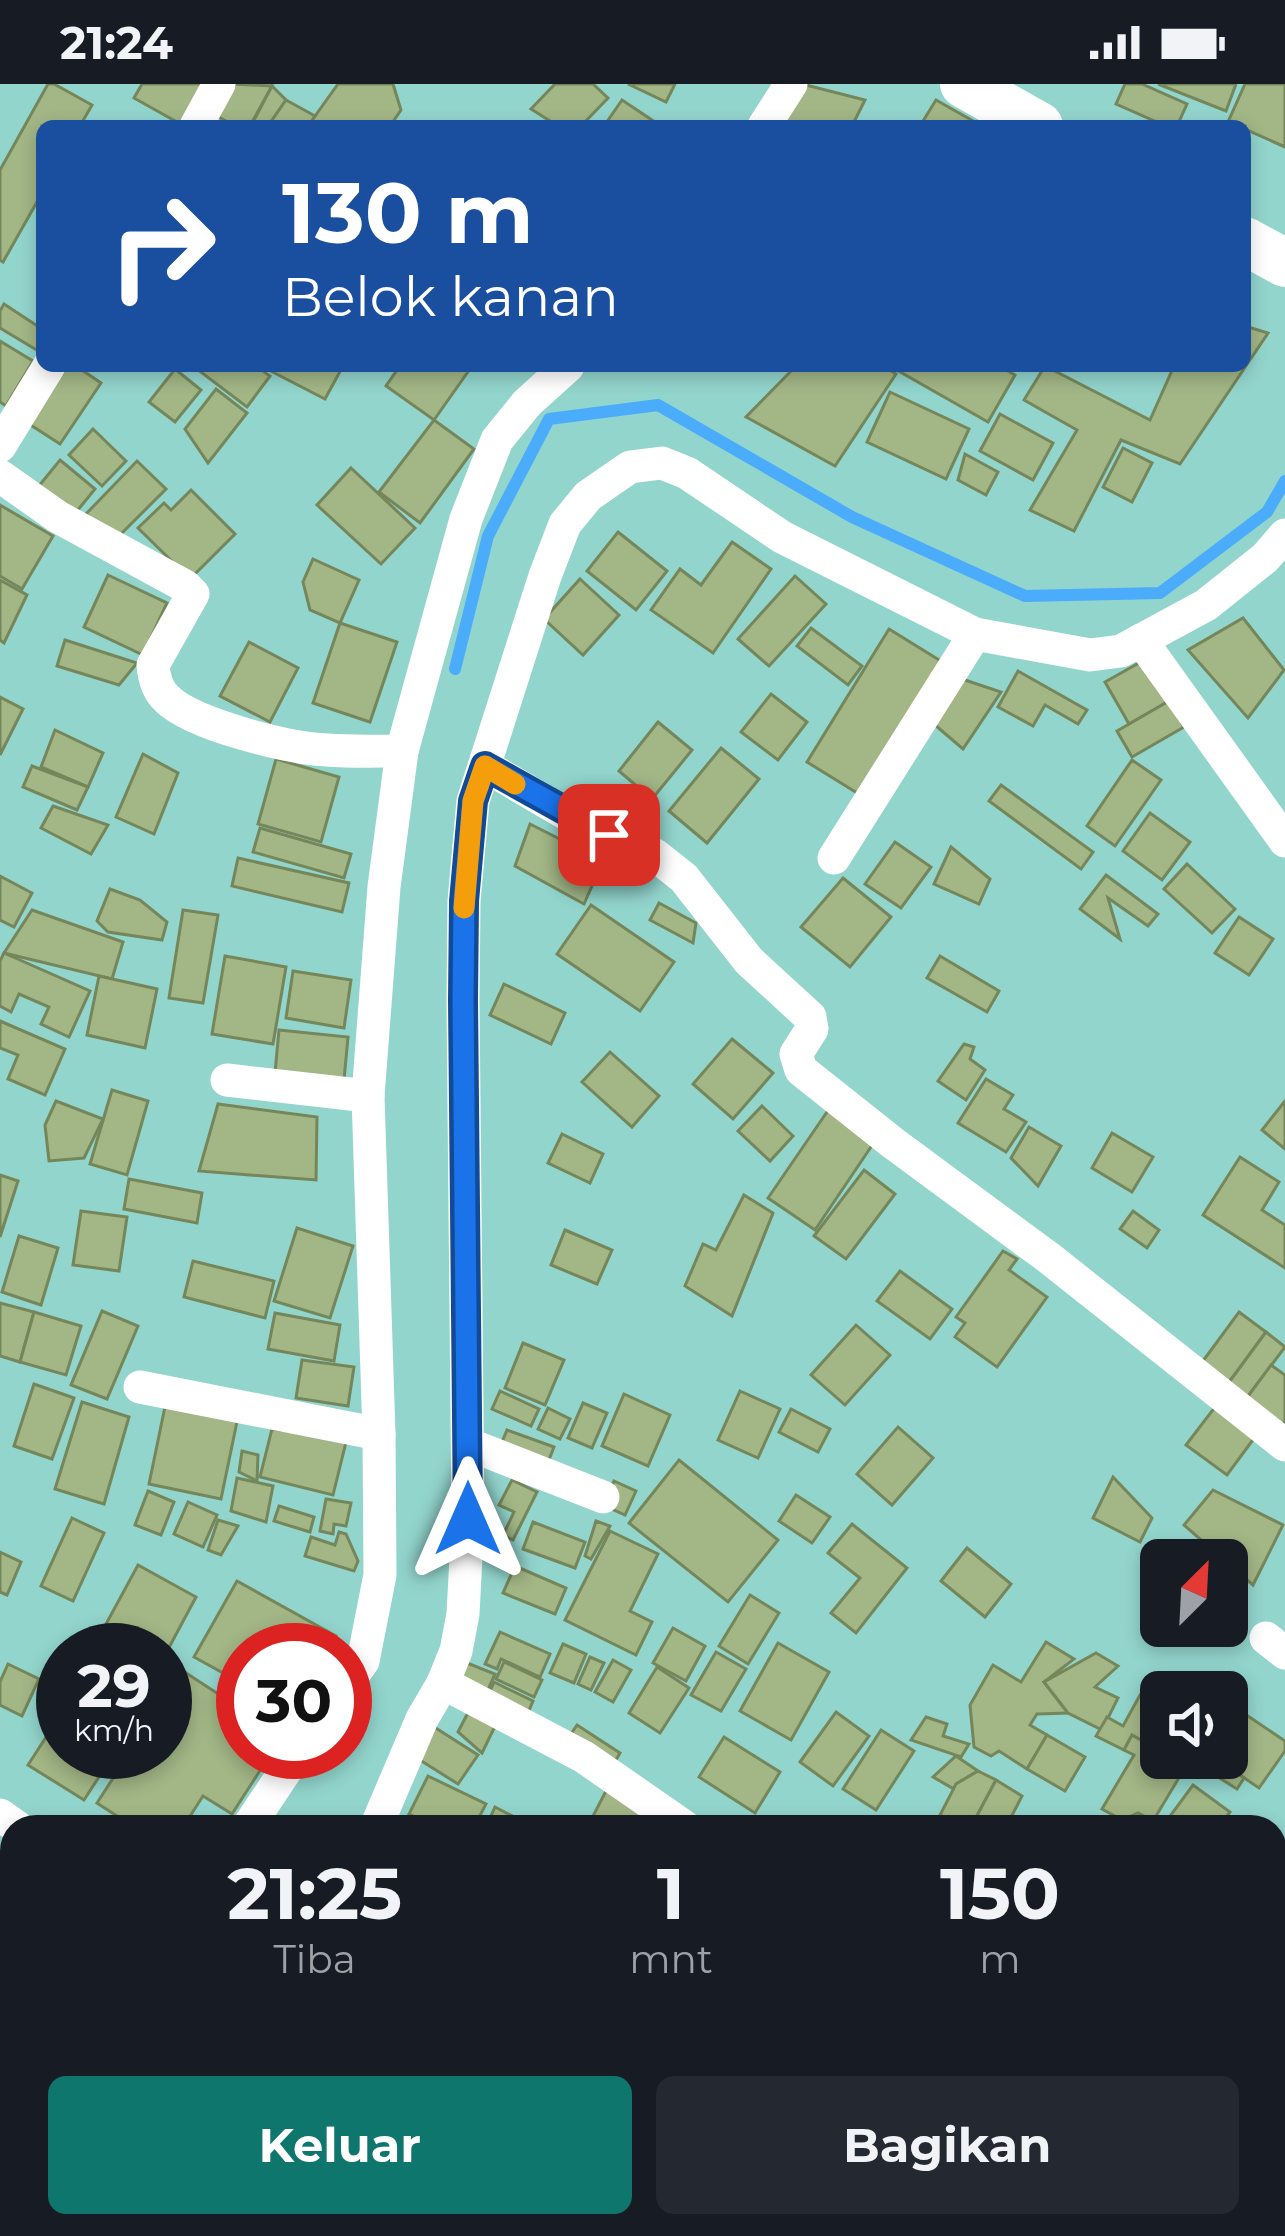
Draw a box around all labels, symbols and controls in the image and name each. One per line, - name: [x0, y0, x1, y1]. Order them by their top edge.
- text: 21:24: [60, 15, 173, 70]
- text: 130 m: [282, 162, 534, 264]
- icon: right: [84, 168, 240, 324]
- text: Belok kanan: [282, 264, 619, 330]
- pin: [558, 784, 660, 886]
- icon: arrive: [576, 802, 642, 868]
- position arrow: [405, 1456, 531, 1582]
- north arrow: [1140, 1539, 1248, 1647]
- map controls: [1140, 1539, 1248, 1779]
- speed limit sign: 30: [216, 1623, 372, 1779]
- text: 29: [77, 1649, 151, 1722]
- button: sound: [1140, 1671, 1248, 1779]
- text: km/h: [74, 1712, 154, 1749]
- text: 21:25: [227, 1849, 402, 1937]
- text: 1: [657, 1849, 685, 1937]
- text: 150: [940, 1849, 1060, 1937]
- text: Tiba: [273, 1935, 356, 1983]
- text: mnt: [629, 1935, 713, 1983]
- text: m: [979, 1935, 1021, 1983]
- button: Keluar: [48, 2076, 632, 2214]
- button: Bagikan: [656, 2076, 1239, 2214]

